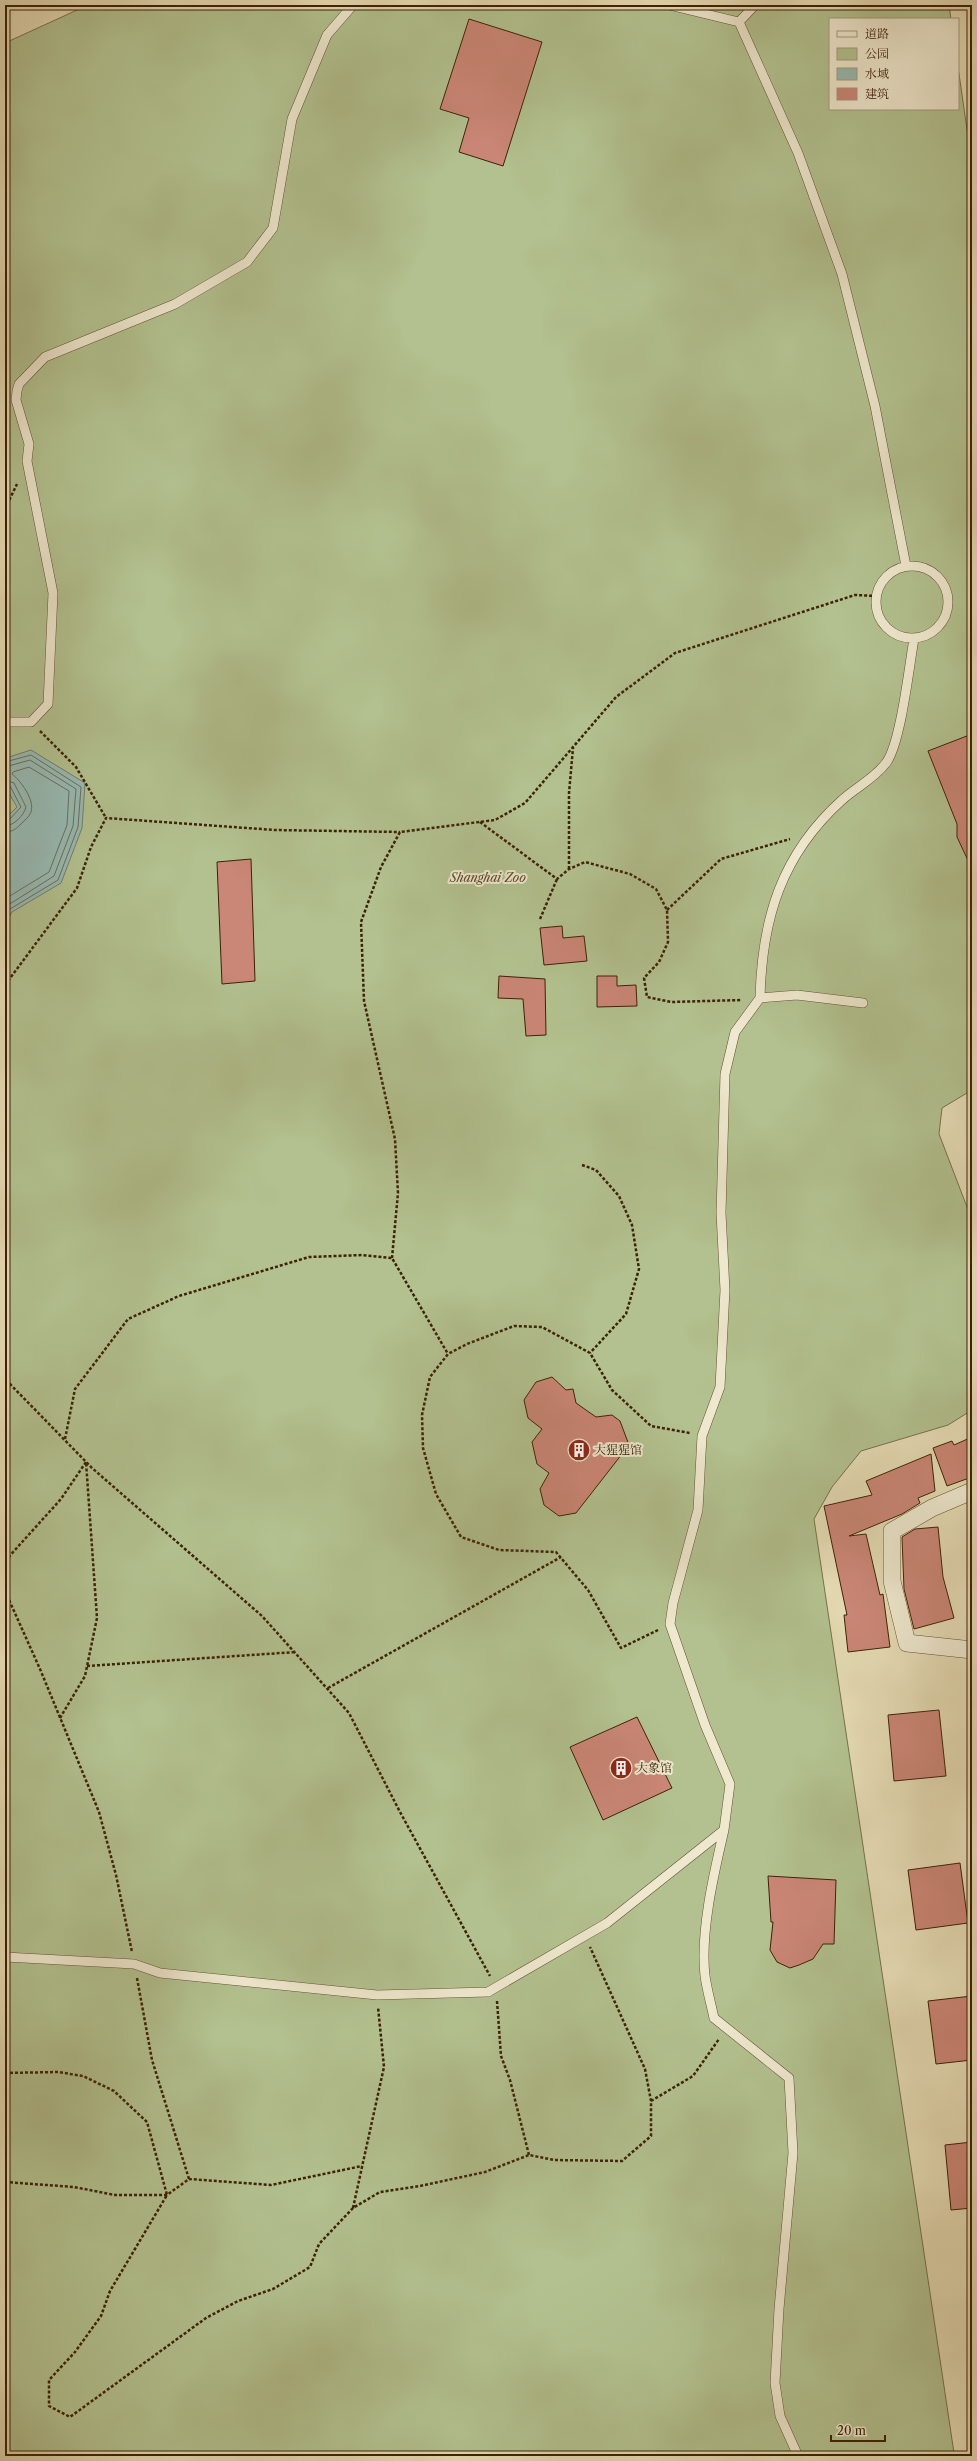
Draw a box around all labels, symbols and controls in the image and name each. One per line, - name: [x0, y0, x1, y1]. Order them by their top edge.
- legend: [829, 18, 959, 110]
- text: 道路: [865, 26, 889, 41]
- text: 公园: [865, 46, 889, 61]
- text: 水域: [865, 66, 889, 81]
- text: 建筑: [865, 86, 889, 101]
- park label: Shanghai Zoo: [449, 870, 526, 885]
- building icon: 大猩猩馆: [566, 1437, 592, 1463]
- place label: 大猩猩馆: [594, 1442, 642, 1457]
- building icon: 大象馆: [608, 1755, 634, 1781]
- place label: 大象馆: [636, 1760, 672, 1775]
- scale bar: [831, 2417, 885, 2443]
- text: 20 m: [837, 2423, 866, 2438]

